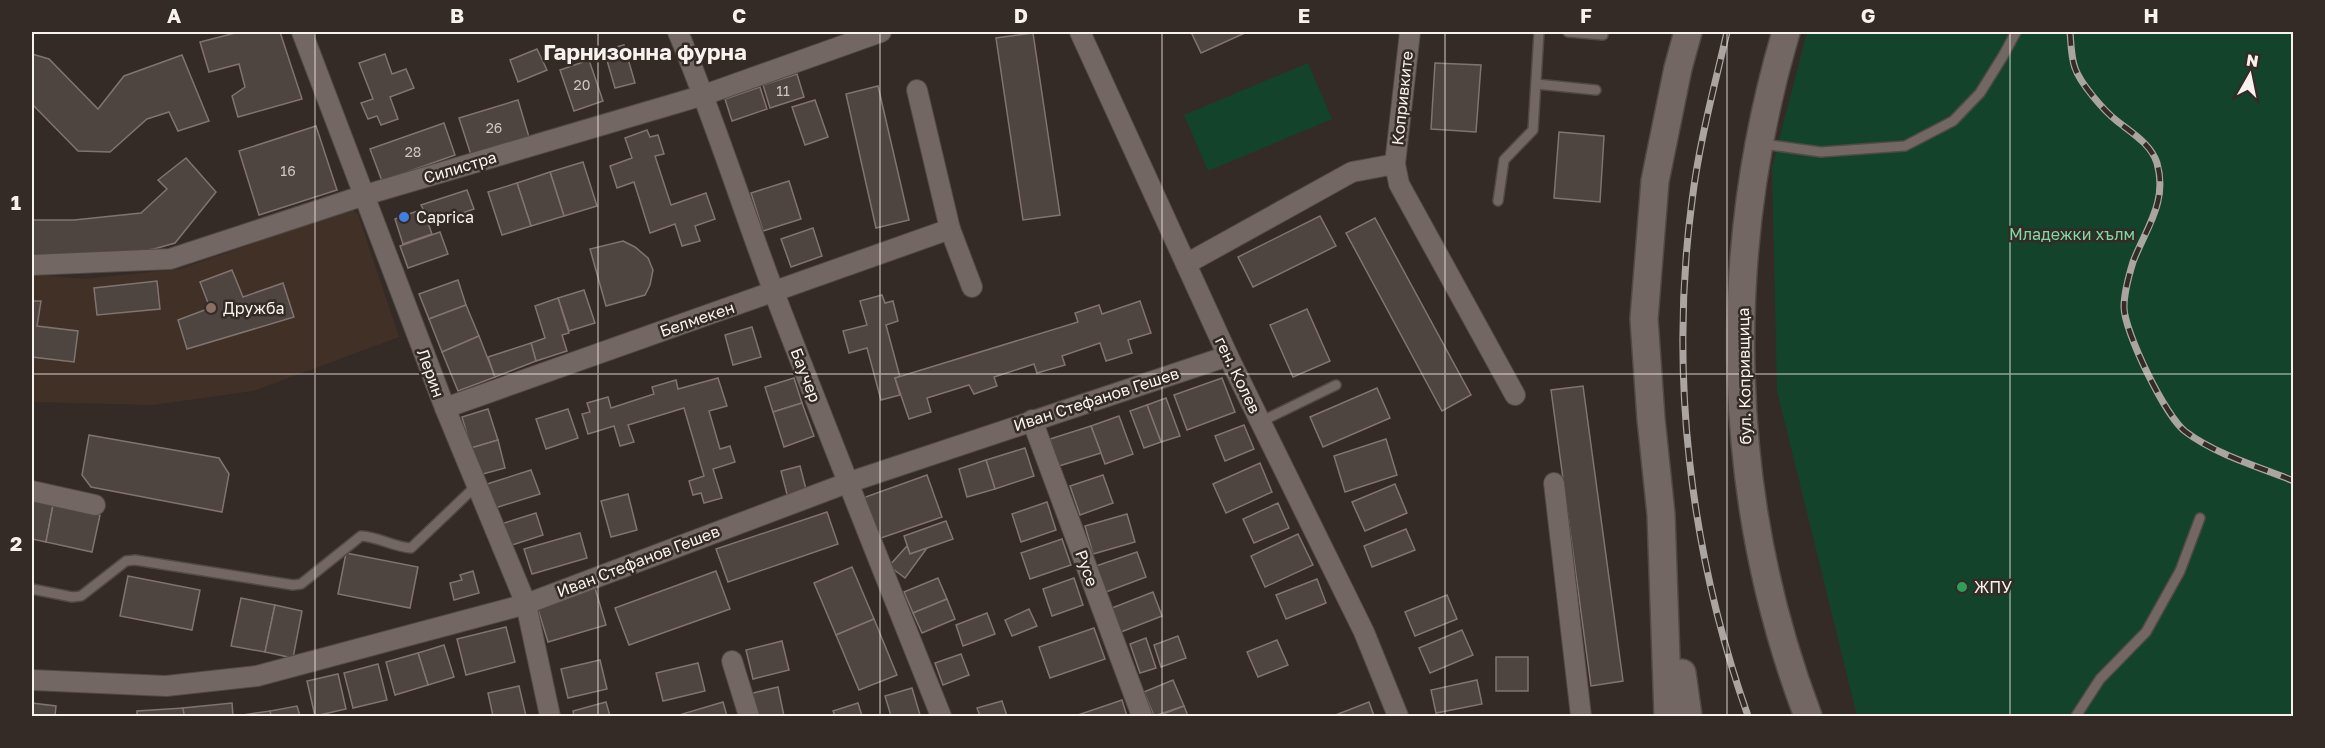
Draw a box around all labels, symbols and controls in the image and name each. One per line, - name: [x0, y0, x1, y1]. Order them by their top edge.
- text: A: [167, 3, 181, 27]
- text: B: [450, 3, 464, 27]
- text: C: [732, 3, 746, 27]
- text: D: [1014, 3, 1028, 27]
- text: E: [1298, 3, 1310, 27]
- text: F: [1580, 3, 1592, 27]
- text: G: [1861, 3, 1875, 27]
- text: H: [2143, 3, 2159, 27]
- district label: Гарнизонна фурна: [543, 38, 747, 65]
- north arrow: [2220, 45, 2280, 105]
- text: N: [2245, 49, 2260, 71]
- street label: Копривките: [1387, 50, 1417, 146]
- house number: 20: [574, 76, 590, 93]
- house number: 11: [776, 82, 790, 99]
- house number: 26: [486, 119, 502, 136]
- house number: 28: [405, 143, 421, 160]
- street label: Силистра: [421, 146, 499, 188]
- house number: 16: [280, 162, 296, 179]
- text: 1: [11, 190, 21, 214]
- place label: Caprica: [416, 207, 474, 227]
- marker: Caprica: [397, 210, 411, 224]
- park label: Младежки хълм: [2009, 224, 2135, 244]
- street label: Белмекен: [657, 297, 737, 341]
- place label: Дружба: [223, 298, 285, 318]
- marker: Дружба: [204, 301, 218, 315]
- street label: бул. Копривщица: [1733, 307, 1755, 445]
- street label: ген. Колев: [1211, 333, 1265, 417]
- street label: Баучер: [787, 345, 826, 405]
- street label: Лерин: [413, 346, 449, 400]
- street label: Иван Стефанов Гешев: [1011, 363, 1181, 435]
- street label: Иван Стефанов Гешев: [554, 521, 722, 601]
- text: 2: [10, 531, 22, 555]
- street label: Русе: [1071, 547, 1103, 589]
- place label: ЖПУ: [1974, 577, 2012, 597]
- marker: ЖПУ: [1955, 580, 1969, 594]

